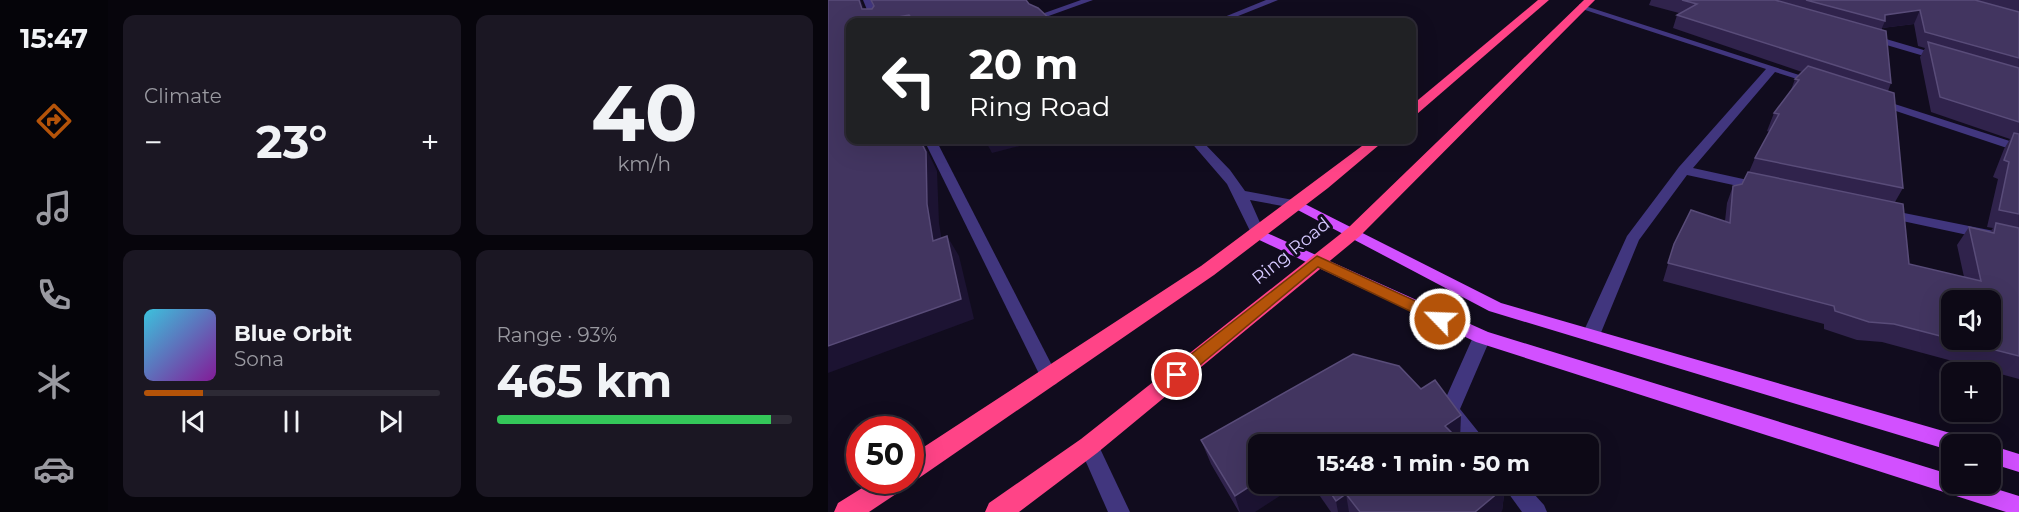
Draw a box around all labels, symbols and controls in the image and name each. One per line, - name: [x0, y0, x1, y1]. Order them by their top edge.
- text: 15:47: [20, 22, 88, 55]
- text: 20 m: [969, 38, 1078, 90]
- icon: left: [870, 42, 948, 120]
- text: 40: [591, 65, 698, 161]
- text: Climate: [144, 84, 222, 108]
- text: Ring Road: [969, 90, 1110, 123]
- icon: directions: [33, 100, 75, 142]
- text: 23°: [256, 114, 327, 169]
- text: −: [144, 122, 163, 162]
- text: +: [421, 122, 439, 162]
- text: km/h: [618, 152, 671, 176]
- icon: music: [33, 187, 75, 229]
- street label: Ring Road: [1247, 213, 1335, 289]
- icon: phone: [33, 274, 75, 316]
- position arrow: [1408, 287, 1472, 351]
- map controls: [1941, 290, 2001, 494]
- button: sound: [1941, 290, 2001, 350]
- text: Blue Orbit: [234, 320, 352, 347]
- text: Range · 93%: [497, 323, 617, 347]
- text: Sona: [234, 347, 284, 371]
- pin: [1151, 349, 1202, 400]
- text: 465 km: [497, 353, 672, 408]
- icon: arrive: [1160, 358, 1193, 391]
- icon: climate: [33, 361, 75, 403]
- button: +: [1941, 362, 2001, 422]
- icon: previous: [177, 405, 210, 438]
- icon: pause: [275, 405, 308, 438]
- icon: next: [374, 405, 407, 438]
- speed limit sign: 50: [846, 416, 924, 494]
- button: −: [1941, 434, 2001, 494]
- icon: car: [33, 448, 75, 490]
- text: 15:48 · 1 min · 50 m: [1317, 450, 1530, 477]

